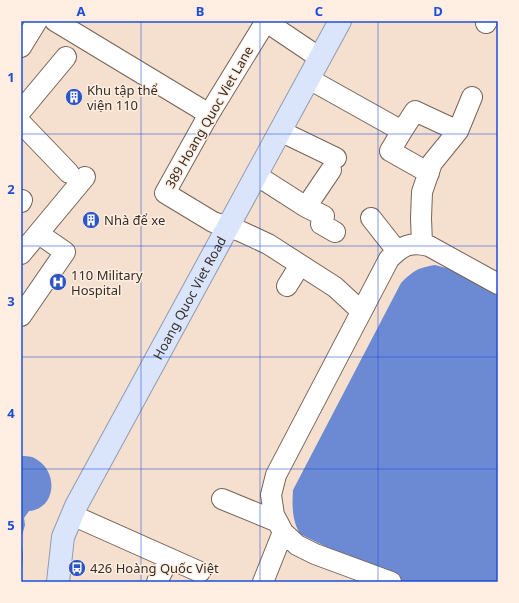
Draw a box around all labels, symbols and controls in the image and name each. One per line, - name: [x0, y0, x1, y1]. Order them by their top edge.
- text: A: [77, 2, 86, 20]
- text: B: [196, 2, 204, 20]
- text: C: [315, 2, 323, 20]
- text: D: [433, 2, 443, 20]
- street label: 389 Hoang Quoc Viet Lane: [161, 43, 257, 191]
- text: 1: [7, 68, 15, 86]
- place label: Khu tập thể viện 110: [87, 81, 158, 114]
- building icon: Khu tập thể viện 110: [64, 87, 84, 107]
- text: 2: [7, 180, 15, 198]
- building icon: Nhà để xe: [81, 210, 101, 230]
- place label: Nhà để xe: [104, 211, 165, 229]
- street label: Hoang Quoc Viet Road: [149, 233, 230, 363]
- place label: 110 Military Hospital: [71, 266, 143, 299]
- hospital icon: 110 Military Hospital: [48, 272, 68, 292]
- text: 3: [7, 292, 15, 310]
- text: 4: [7, 404, 15, 422]
- text: 5: [7, 516, 15, 534]
- bus stop icon: 426 Hoàng Quốc Việt: [67, 558, 87, 578]
- place label: 426 Hoàng Quốc Việt: [90, 559, 219, 577]

